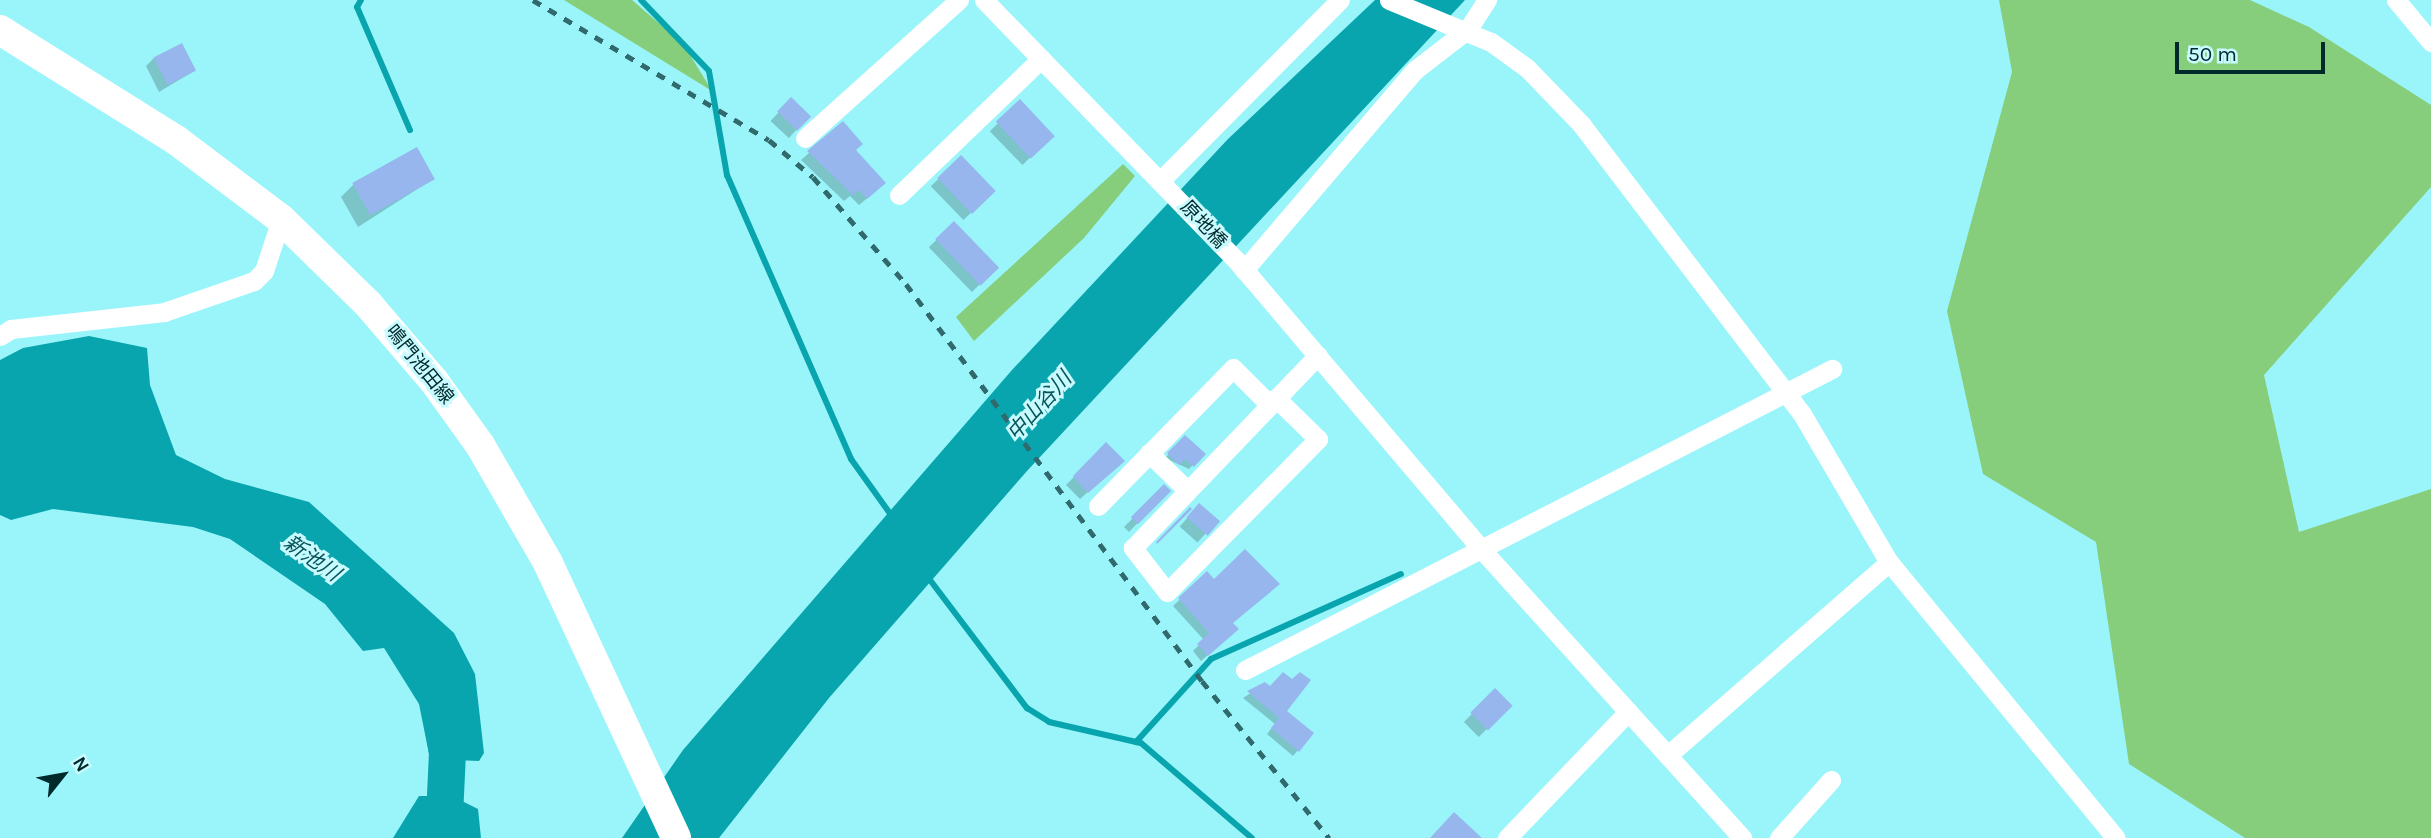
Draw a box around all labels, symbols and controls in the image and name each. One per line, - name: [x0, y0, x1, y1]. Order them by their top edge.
- scale bar: [2179, 28, 2330, 72]
- text: 50 m: [2188, 42, 2237, 66]
- street label: 原地橋: [1175, 196, 1231, 254]
- street label: 鳴門池田線: [380, 321, 458, 409]
- water label: 中山谷川: [1002, 366, 1076, 446]
- water label: 新池川: [279, 530, 345, 586]
- north arrow: [28, 740, 98, 810]
- text: N: [68, 753, 94, 776]

